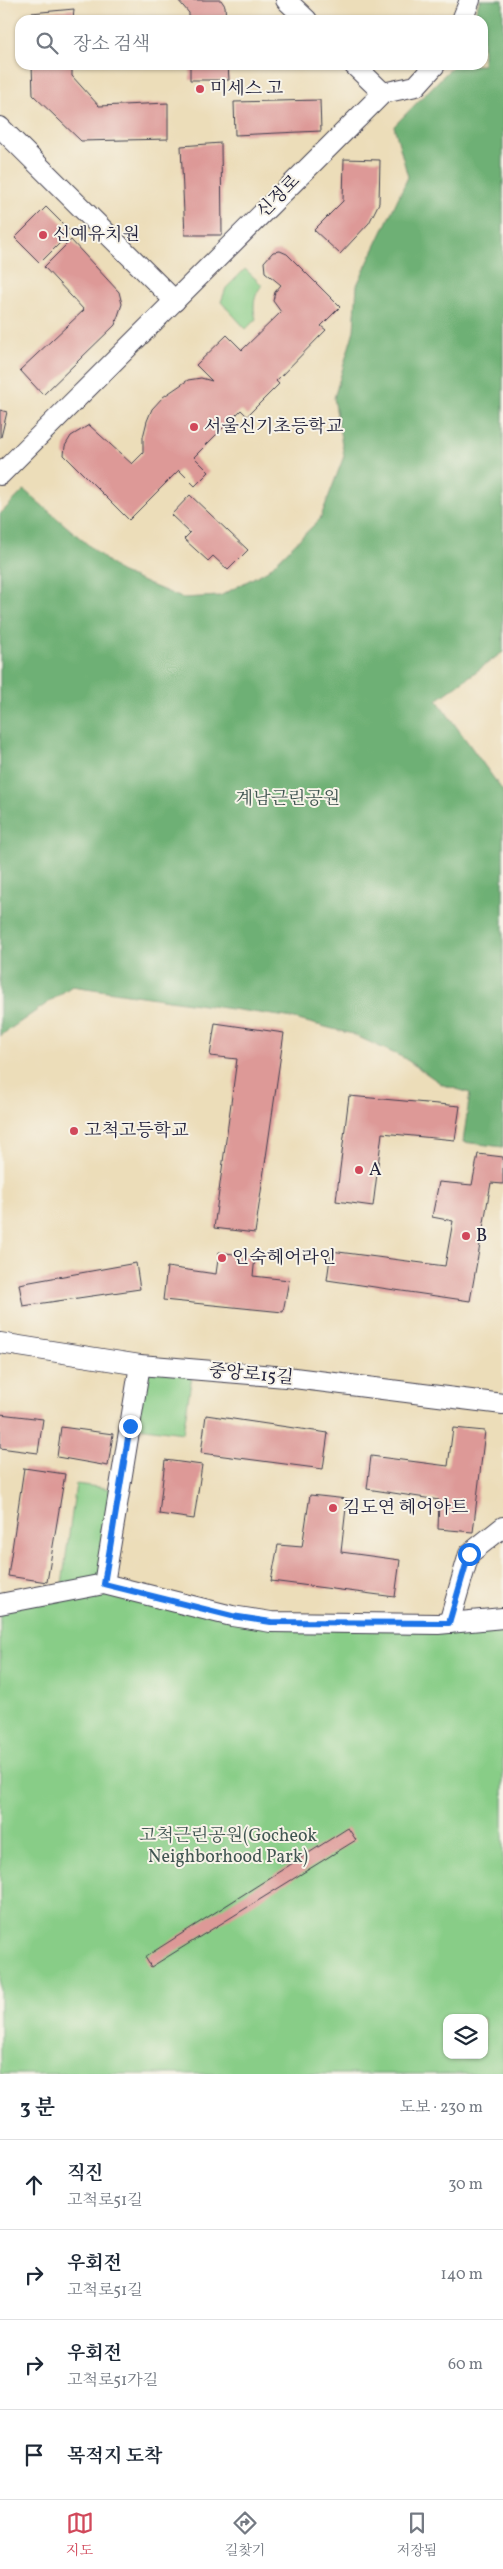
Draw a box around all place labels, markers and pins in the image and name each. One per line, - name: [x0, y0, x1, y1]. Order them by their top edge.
- place label: 미세스 고: [210, 77, 284, 102]
- marker: 미세스 고: [194, 83, 206, 95]
- place label: 신예유치원: [53, 223, 140, 248]
- marker: 신예유치원: [37, 229, 49, 241]
- place label: 서울신기초등학교: [204, 415, 344, 440]
- marker: 서울신기초등학교: [188, 421, 200, 433]
- place label: 고척고등학교: [84, 1119, 189, 1144]
- marker: 고척고등학교: [68, 1125, 80, 1137]
- place label: A: [369, 1158, 382, 1183]
- marker: A: [353, 1164, 365, 1176]
- place label: B: [476, 1224, 487, 1249]
- marker: B: [460, 1230, 472, 1242]
- place label: 인숙헤어라인: [232, 1246, 336, 1271]
- marker: 인숙헤어라인: [216, 1252, 228, 1264]
- place label: 김도연 헤어아트: [343, 1496, 469, 1521]
- marker: 김도연 헤어아트: [327, 1502, 339, 1514]

